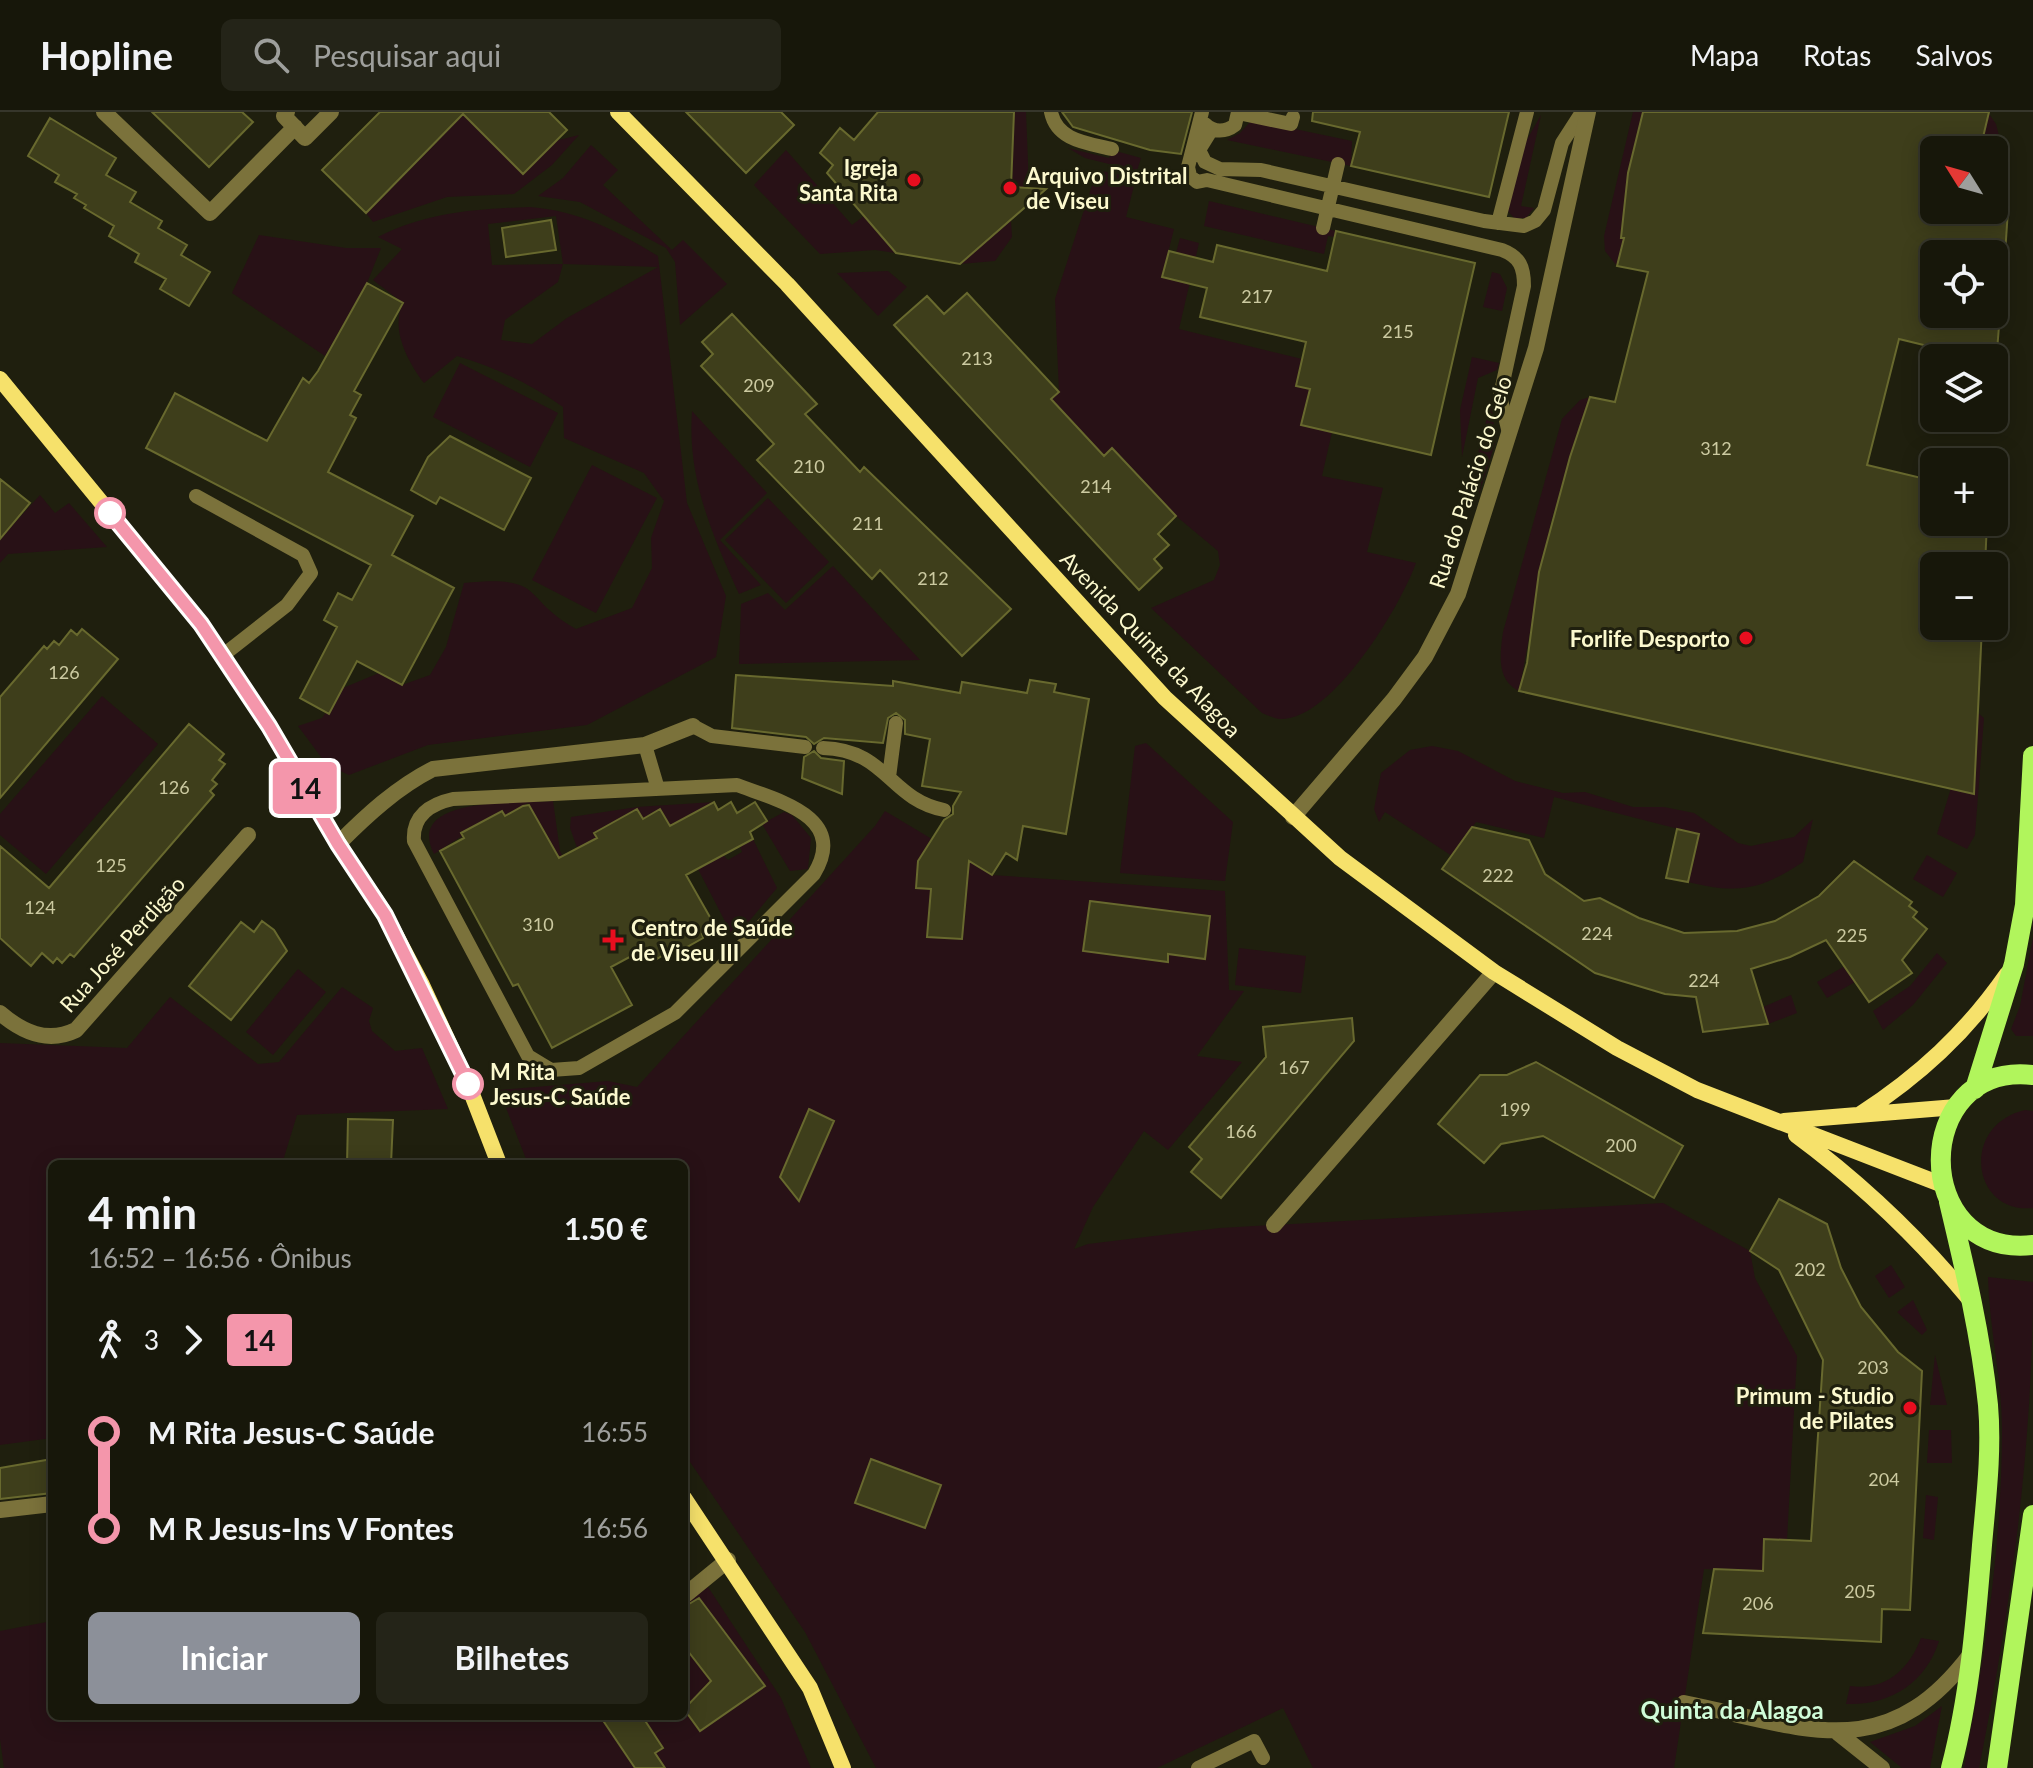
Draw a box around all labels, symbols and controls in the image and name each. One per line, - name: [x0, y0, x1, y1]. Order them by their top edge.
- search box: [221, 19, 781, 91]
- text: Hopline: [40, 32, 173, 78]
- icon: search: [249, 33, 293, 77]
- text: Pesquisar aqui: [313, 37, 501, 73]
- text: Mapa: [1690, 38, 1759, 72]
- text: Rotas: [1803, 38, 1871, 72]
- text: Salvos: [1915, 38, 1993, 72]
- north arrow: [1920, 136, 2008, 224]
- map controls: [1920, 136, 2008, 640]
- place label: Igreja Santa Rita: [799, 154, 898, 206]
- place label: Arquivo Distrital de Viseu: [1025, 162, 1188, 214]
- marker: Igreja Santa Rita: [905, 171, 923, 189]
- marker: Arquivo Distrital de Viseu: [1001, 179, 1019, 197]
- button: locate: [1920, 240, 2008, 328]
- house number: 217: [1241, 285, 1273, 307]
- house number: 215: [1382, 320, 1414, 342]
- button: layers: [1920, 344, 2008, 432]
- house number: 213: [961, 347, 993, 369]
- street label: Rua do Palácio do Gelo: [1423, 372, 1517, 592]
- house number: 209: [743, 374, 775, 396]
- house number: 312: [1700, 437, 1732, 459]
- button: +: [1920, 448, 2008, 536]
- house number: 210: [793, 455, 825, 477]
- house number: 214: [1080, 475, 1112, 497]
- unlabelled marker: [95, 498, 125, 528]
- house number: 211: [852, 512, 884, 534]
- street label: Avenida Quinta da Alagoa: [1055, 545, 1247, 743]
- button: −: [1920, 552, 2008, 640]
- house number: 212: [917, 567, 949, 589]
- place label: Forlife Desporto: [1570, 625, 1730, 652]
- marker: Forlife Desporto: [1737, 629, 1755, 647]
- house number: 126: [48, 661, 80, 683]
- line badge: 14: [269, 762, 341, 814]
- text: 14: [289, 771, 321, 805]
- house number: 126: [158, 776, 190, 798]
- house number: 125: [95, 854, 127, 876]
- house number: 222: [1482, 864, 1514, 886]
- street label: Rua José Perdigão: [54, 870, 190, 1018]
- house number: 124: [24, 896, 56, 918]
- house number: 310: [522, 913, 554, 935]
- place label: Centro de Saúde de Viseu III: [631, 914, 793, 966]
- house number: 224: [1581, 922, 1613, 944]
- house number: 225: [1836, 924, 1868, 946]
- marker: Centro de Saúde de Viseu III: [602, 929, 624, 951]
- house number: 224: [1688, 969, 1720, 991]
- house number: 167: [1278, 1056, 1310, 1078]
- place label: M Rita Jesus-C Saúde: [490, 1058, 631, 1110]
- marker: M Rita Jesus-C Saúde: [453, 1069, 483, 1099]
- house number: 199: [1499, 1098, 1531, 1120]
- house number: 166: [1225, 1120, 1257, 1142]
- house number: 200: [1605, 1134, 1637, 1156]
- text: 4 min: [88, 1186, 197, 1238]
- text: 1.50 €: [564, 1210, 648, 1246]
- text: 16:52 – 16:56 · Ônibus: [88, 1242, 352, 1274]
- house number: 202: [1794, 1258, 1826, 1280]
- icon: walk: [88, 1318, 132, 1362]
- icon: forward: [171, 1318, 215, 1362]
- text: 14: [243, 1323, 276, 1357]
- text: 3: [144, 1324, 159, 1356]
- house number: 203: [1857, 1356, 1889, 1378]
- place label: Primum - Studio de Pilates: [1736, 1382, 1894, 1434]
- marker: Primum - Studio de Pilates: [1901, 1399, 1919, 1417]
- text: M Rita Jesus-C Saúde: [148, 1414, 435, 1450]
- text: 16:55: [581, 1416, 648, 1448]
- house number: 204: [1868, 1468, 1900, 1490]
- text: M R Jesus-Ins V Fontes: [148, 1510, 454, 1546]
- text: 16:56: [581, 1512, 648, 1544]
- house number: 205: [1844, 1580, 1876, 1602]
- house number: 206: [1742, 1592, 1774, 1614]
- button: Iniciar: [88, 1612, 360, 1704]
- button: Bilhetes: [376, 1612, 648, 1704]
- district label: Quinta da Alagoa: [1640, 1695, 1824, 1724]

